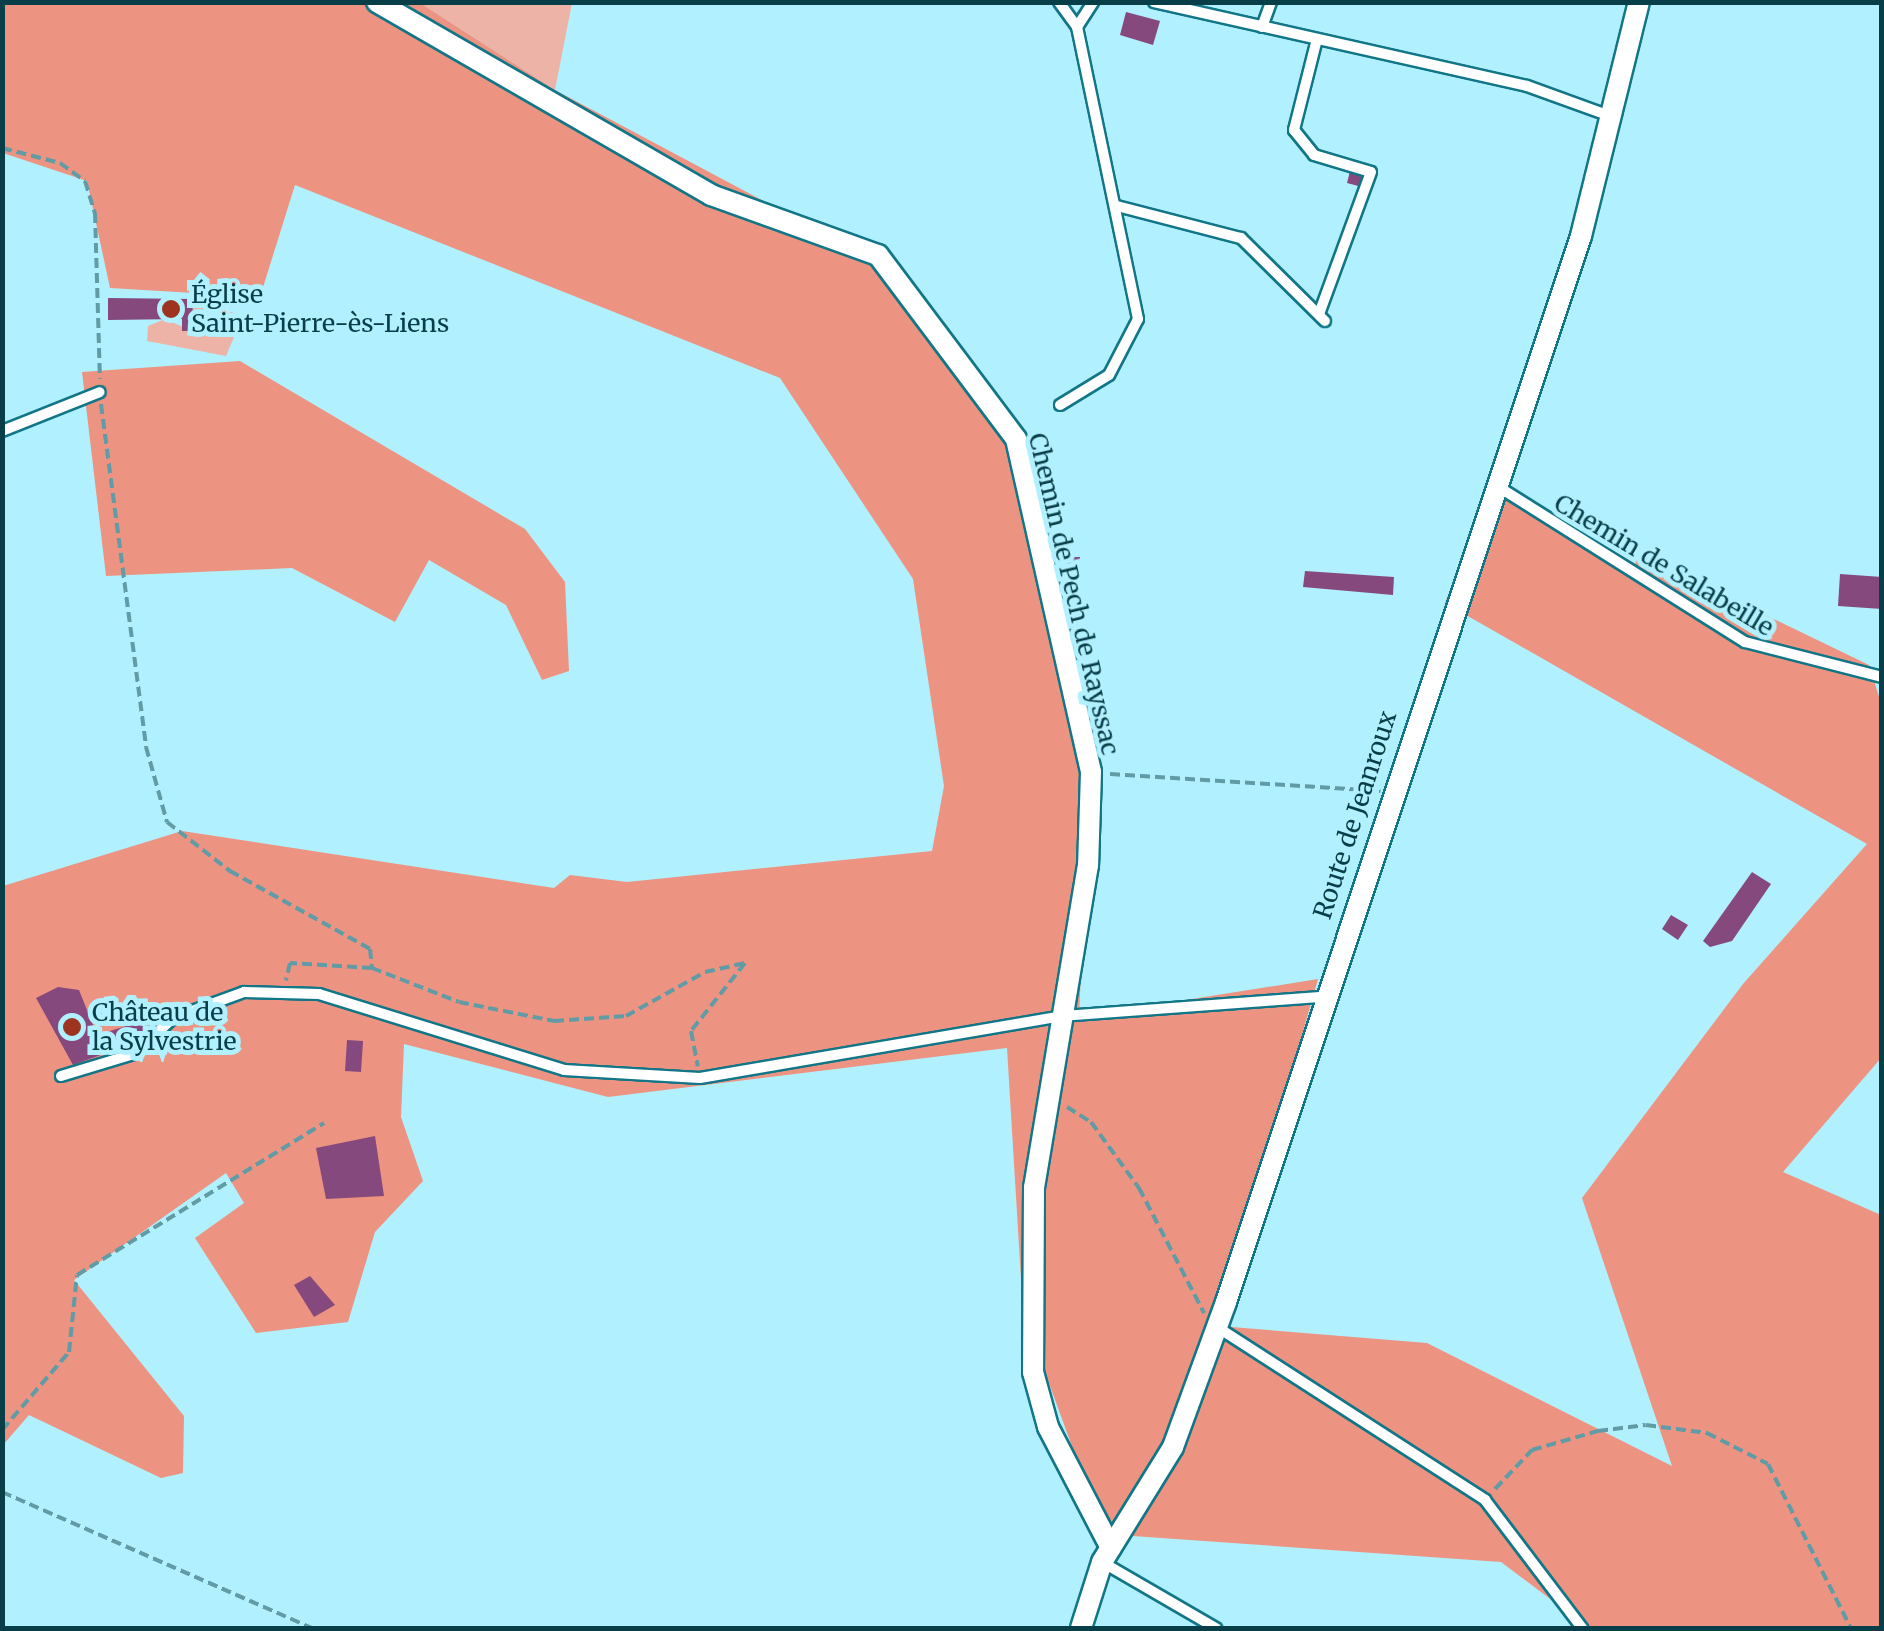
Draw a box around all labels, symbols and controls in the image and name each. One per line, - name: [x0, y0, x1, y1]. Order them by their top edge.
- place label: Église Saint-Pierre-ès-Liens: [191, 280, 449, 339]
- marker: Église Saint-Pierre-ès-Liens: [160, 298, 182, 320]
- street label: Chemin de Pech de Rayssac: [1022, 430, 1126, 758]
- street label: Chemin de Salabeille: [1549, 488, 1779, 642]
- street label: Route de Jeanroux: [1307, 707, 1403, 923]
- place label: Château de la Sylvestrie: [92, 998, 237, 1057]
- marker: Château de la Sylvestrie: [61, 1016, 83, 1038]

